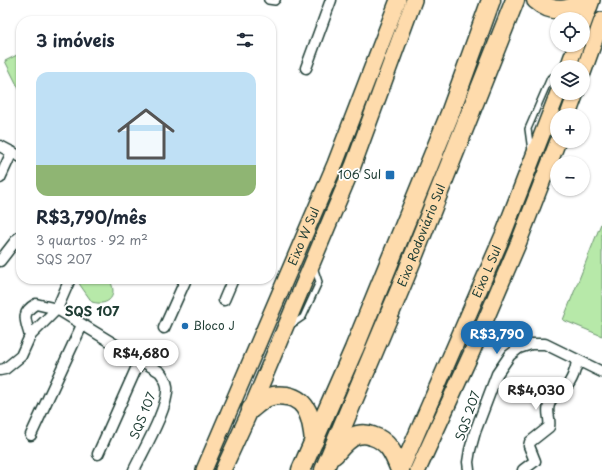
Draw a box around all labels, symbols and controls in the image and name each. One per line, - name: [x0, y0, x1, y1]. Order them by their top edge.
- map controls: [550, 12, 590, 196]
- button: locate: [550, 12, 590, 52]
- text: 3 imóveis: [36, 27, 115, 53]
- icon: filters: [234, 29, 256, 51]
- button: layers: [550, 60, 590, 100]
- icon: home: [110, 98, 182, 170]
- button: +: [550, 108, 590, 148]
- button: −: [550, 156, 590, 196]
- place label: 106 Sul: [338, 165, 381, 183]
- marker: 106 Sul: [384, 169, 396, 181]
- street label: Eixo Rodoviário Sul: [392, 181, 449, 289]
- text: R$3,790/mês: [36, 204, 146, 230]
- street label: Eixo W Sul: [283, 204, 323, 268]
- text: 3 quartos · 92 m²: [36, 230, 148, 249]
- street label: Eixo L Sul: [467, 243, 505, 300]
- text: SQS 207: [36, 249, 92, 268]
- district label: SQS 107: [65, 301, 120, 320]
- place label: Bloco J: [193, 316, 235, 334]
- marker: Bloco J: [180, 321, 190, 331]
- pin: R$3,790: [460, 321, 534, 355]
- text: R$3,790: [470, 324, 524, 343]
- pin: R$4,680: [104, 340, 178, 374]
- text: R$4,680: [113, 343, 169, 362]
- pin: R$4,030: [499, 377, 573, 411]
- text: R$4,030: [507, 380, 565, 399]
- street label: SQS 207: [450, 388, 484, 443]
- street label: SQS 107: [124, 389, 160, 442]

